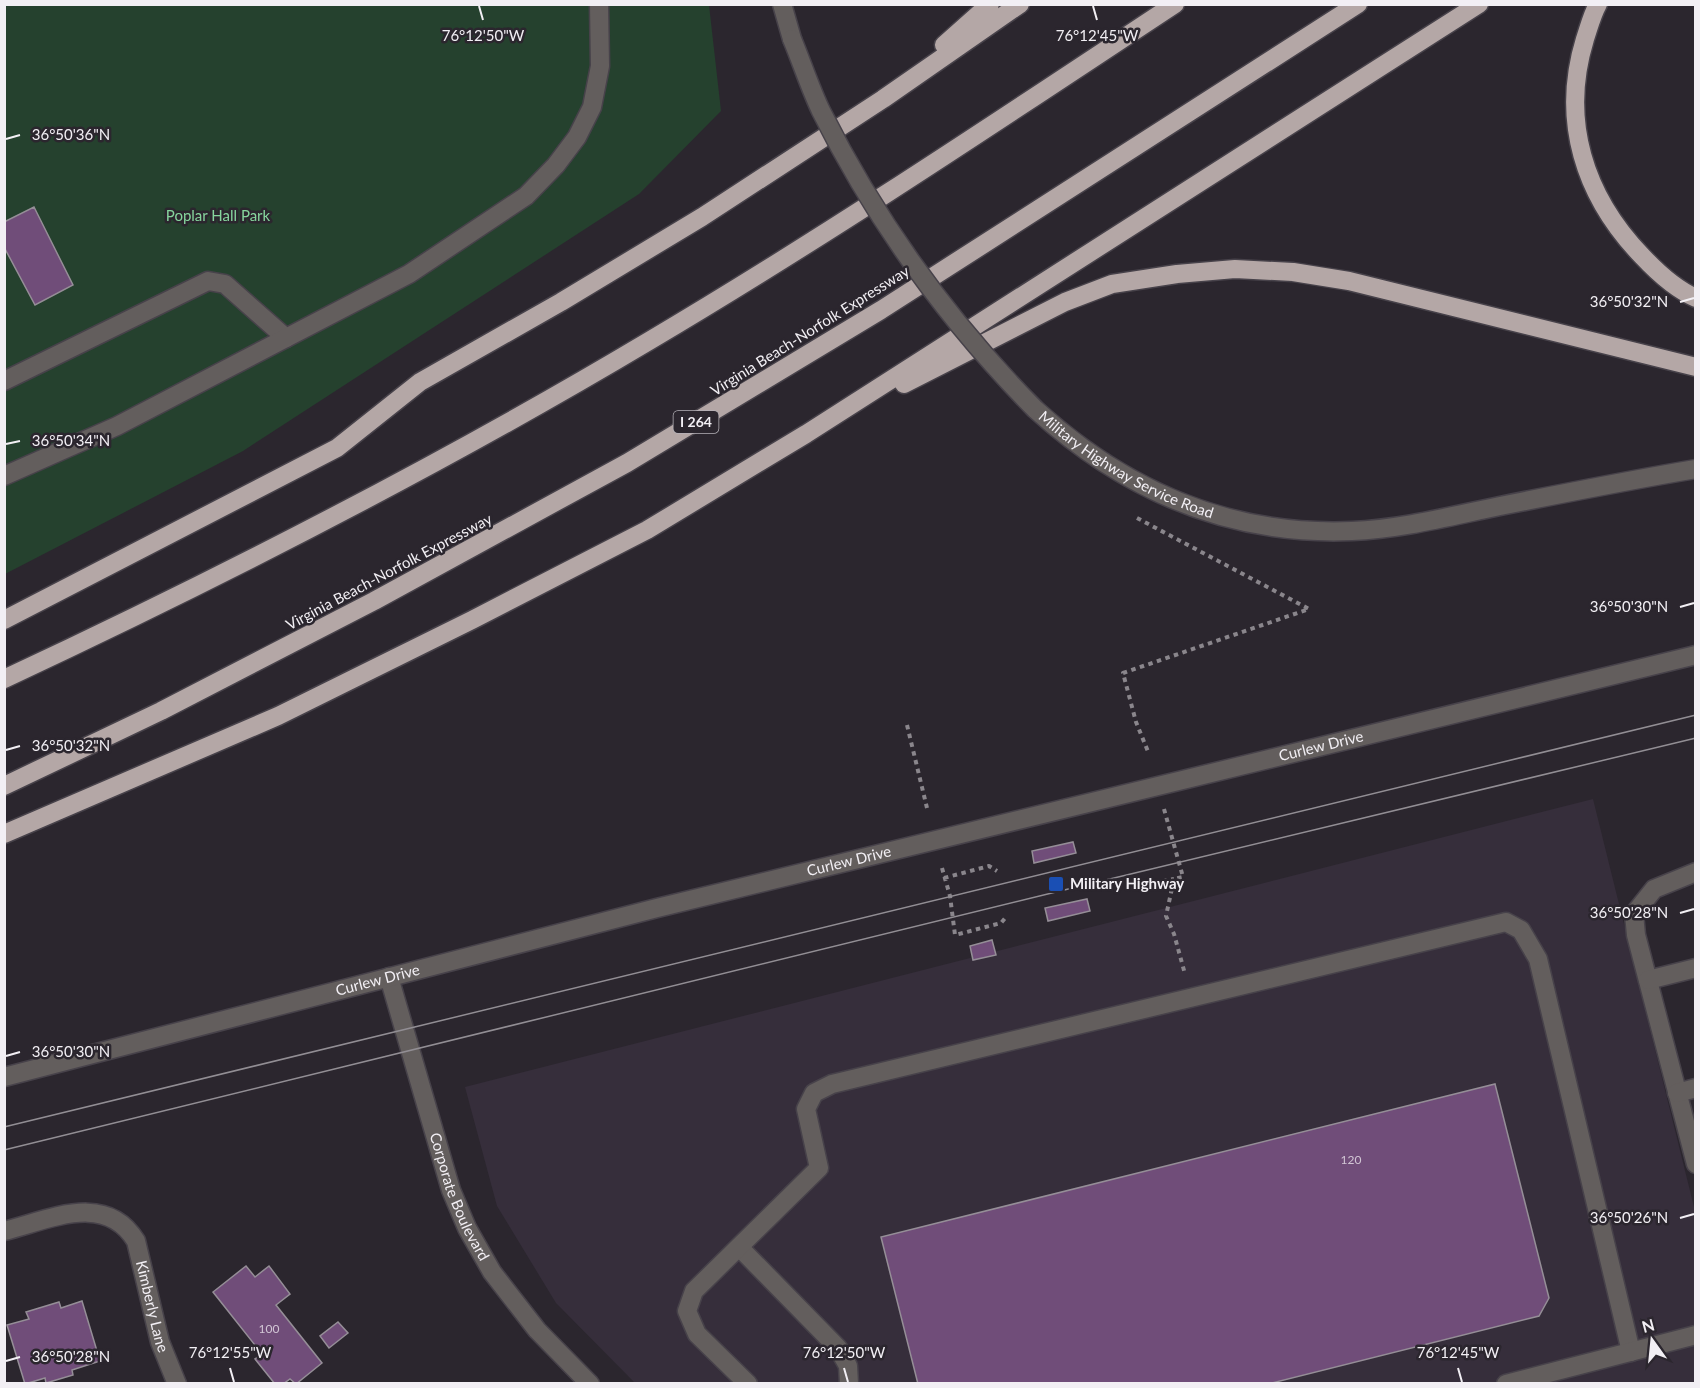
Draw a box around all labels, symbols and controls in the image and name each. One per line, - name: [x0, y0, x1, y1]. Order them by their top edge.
- text: 76°12'50"W: [442, 26, 525, 44]
- text: 76°12'45"W: [1056, 26, 1139, 44]
- text: 36°50'36"N: [32, 125, 110, 143]
- park label: Poplar Hall Park: [166, 206, 271, 224]
- street label: Virginia Beach-Norfolk Expressway: [707, 261, 912, 399]
- text: 36°50'32"N: [1590, 292, 1668, 310]
- street label: Military Highway Service Road: [1036, 407, 1216, 521]
- road number: I 264: [674, 411, 718, 433]
- text: 36°50'34"N: [32, 431, 110, 449]
- street label: Virginia Beach-Norfolk Expressway: [282, 509, 495, 633]
- text: 36°50'30"N: [1590, 597, 1668, 615]
- street label: Curlew Drive: [1277, 726, 1365, 764]
- text: 36°50'32"N: [32, 736, 110, 754]
- street label: Curlew Drive: [805, 841, 893, 879]
- place label: Military Highway: [1070, 874, 1184, 892]
- marker: Military Highway: [1047, 875, 1065, 893]
- text: 36°50'28"N: [1590, 903, 1668, 921]
- street label: Curlew Drive: [333, 960, 422, 999]
- text: 36°50'30"N: [32, 1042, 110, 1060]
- street label: Corporate Boulevard: [427, 1130, 494, 1264]
- house number: 120: [1341, 1152, 1361, 1167]
- text: 36°50'26"N: [1590, 1208, 1668, 1226]
- street label: Kimberly Lane: [133, 1258, 173, 1355]
- north arrow: [1622, 1310, 1682, 1370]
- text: N: [1640, 1314, 1656, 1336]
- house number: 100: [259, 1321, 279, 1336]
- text: 76°12'55"W: [189, 1343, 272, 1361]
- text: 76°12'50"W: [803, 1343, 886, 1361]
- text: 76°12'45"W: [1417, 1343, 1500, 1361]
- text: 36°50'28"N: [32, 1347, 110, 1365]

